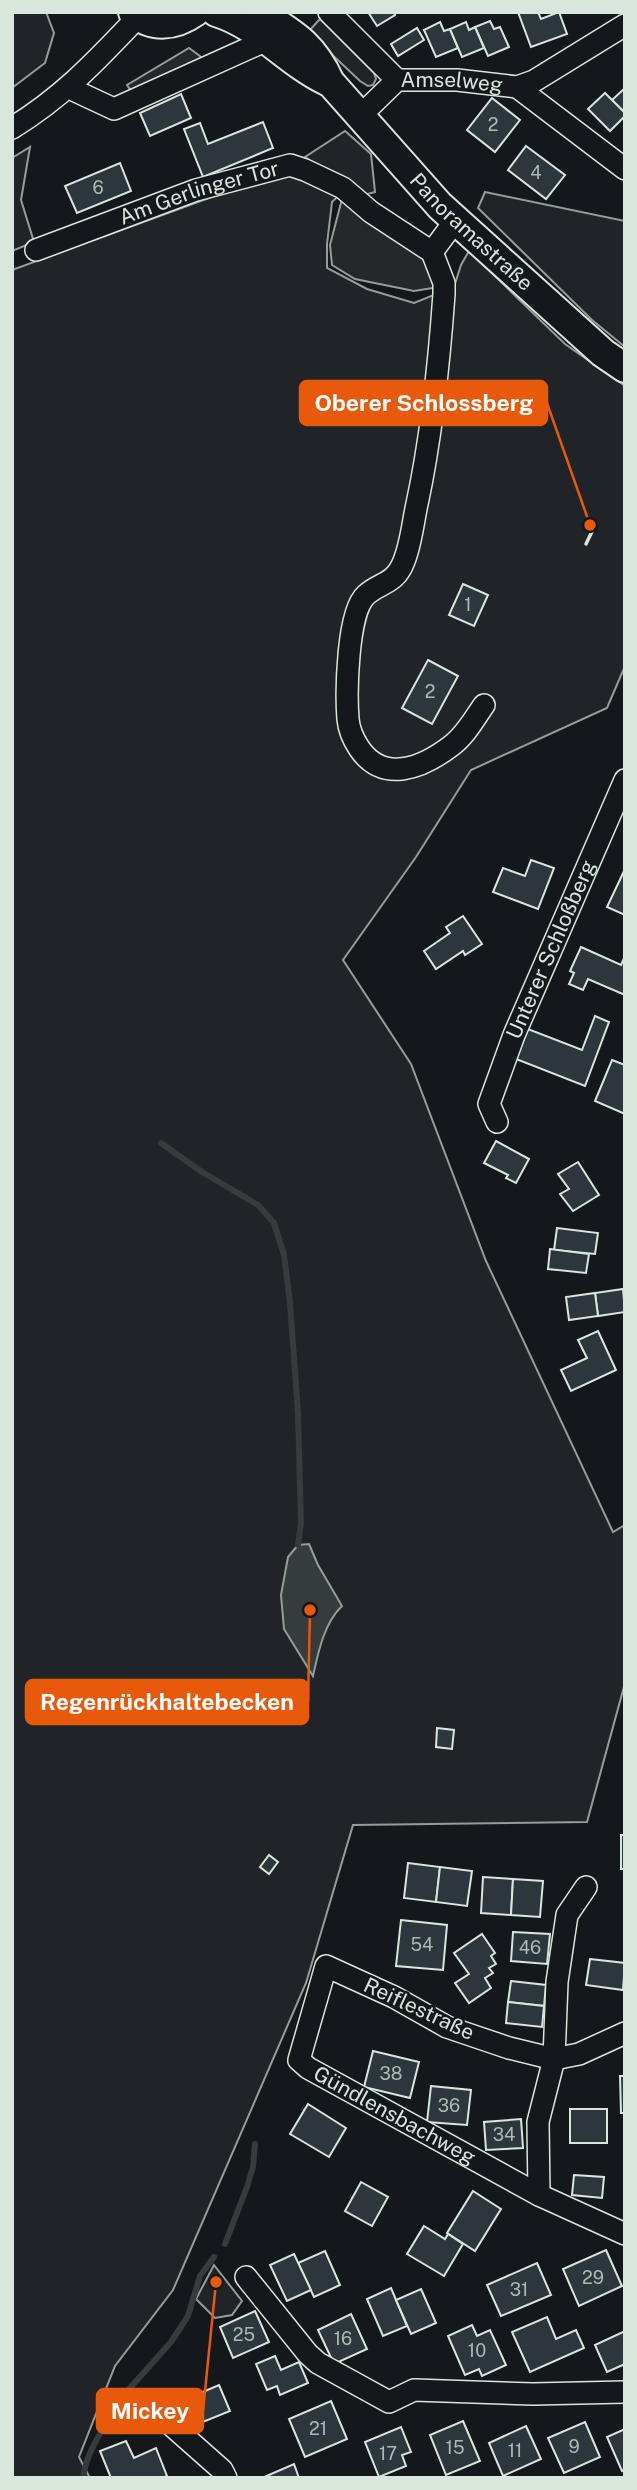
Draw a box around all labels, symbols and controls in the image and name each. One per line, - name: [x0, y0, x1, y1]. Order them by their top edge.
- street label: Amselweg: [401, 67, 504, 97]
- house number: 2: [488, 114, 498, 135]
- street label: Am Gerlinger Tor: [115, 155, 282, 230]
- house number: 4: [530, 162, 542, 183]
- street label: Panoramastraße: [405, 168, 538, 296]
- house number: 6: [92, 177, 104, 198]
- callout: Oberer Schlossberg: [300, 381, 547, 425]
- text: Oberer Schlossberg: [315, 389, 533, 416]
- house number: 1: [464, 594, 472, 615]
- house number: 2: [425, 681, 435, 702]
- street label: Unterer Schloßberg: [501, 856, 600, 1043]
- callout: Regenrückhaltebecken: [26, 1680, 308, 1724]
- text: Regenrückhaltebecken: [40, 1688, 294, 1715]
- house number: 54: [411, 1934, 433, 1955]
- house number: 46: [519, 1937, 541, 1958]
- street label: Reiflestraße: [360, 1972, 479, 2045]
- street label: Gündlensbachweg: [309, 2061, 480, 2170]
- house number: 38: [380, 2063, 402, 2084]
- house number: 36: [438, 2095, 460, 2116]
- house number: 34: [493, 2124, 515, 2145]
- house number: 29: [582, 2267, 604, 2288]
- house number: 31: [510, 2279, 528, 2300]
- house number: 25: [233, 2324, 255, 2345]
- house number: 16: [334, 2328, 352, 2349]
- house number: 10: [468, 2340, 486, 2361]
- callout: Mickey: [97, 2389, 203, 2433]
- text: Mickey: [111, 2397, 189, 2424]
- house number: 21: [309, 2418, 327, 2439]
- house number: 9: [568, 2436, 580, 2457]
- house number: 15: [446, 2437, 464, 2458]
- house number: 11: [508, 2440, 522, 2461]
- house number: 17: [379, 2443, 397, 2464]

